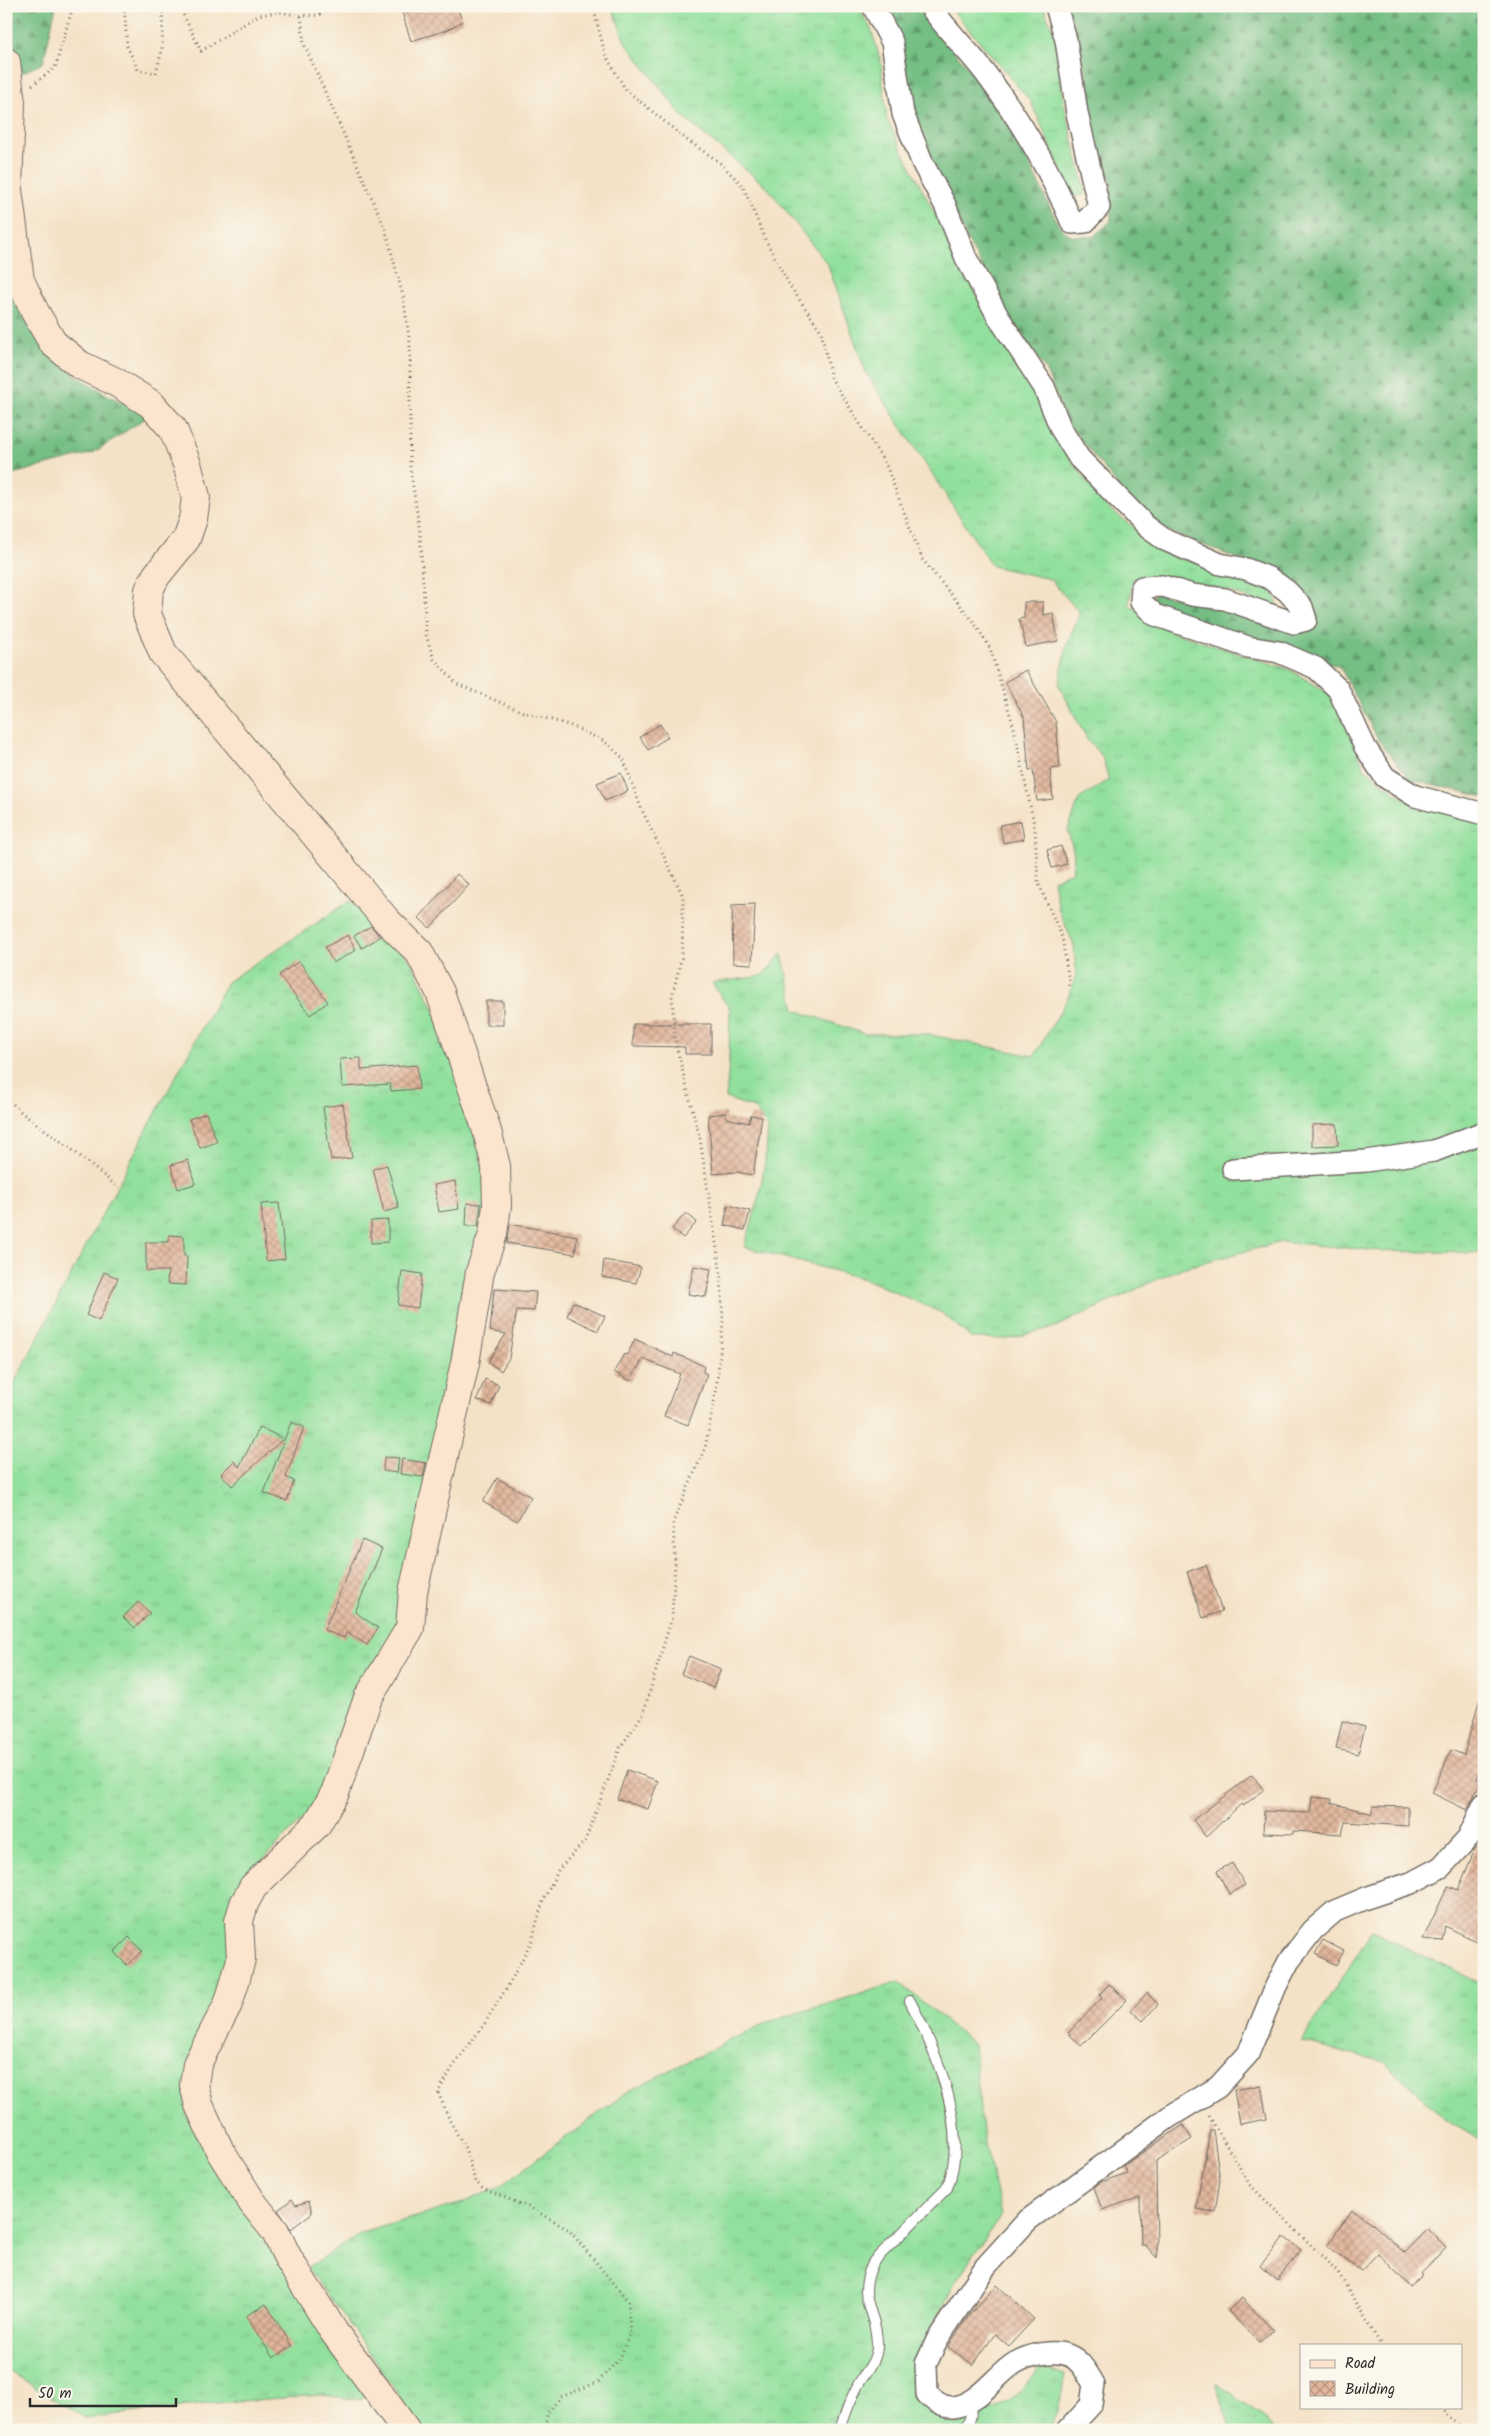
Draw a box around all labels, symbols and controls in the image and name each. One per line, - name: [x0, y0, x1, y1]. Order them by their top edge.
- legend: [1300, 2344, 1462, 2408]
- text: Road: [1345, 2352, 1376, 2376]
- scale bar: [30, 2376, 176, 2408]
- text: Building: [1345, 2378, 1395, 2402]
- text: 50 m: [38, 2382, 72, 2406]

